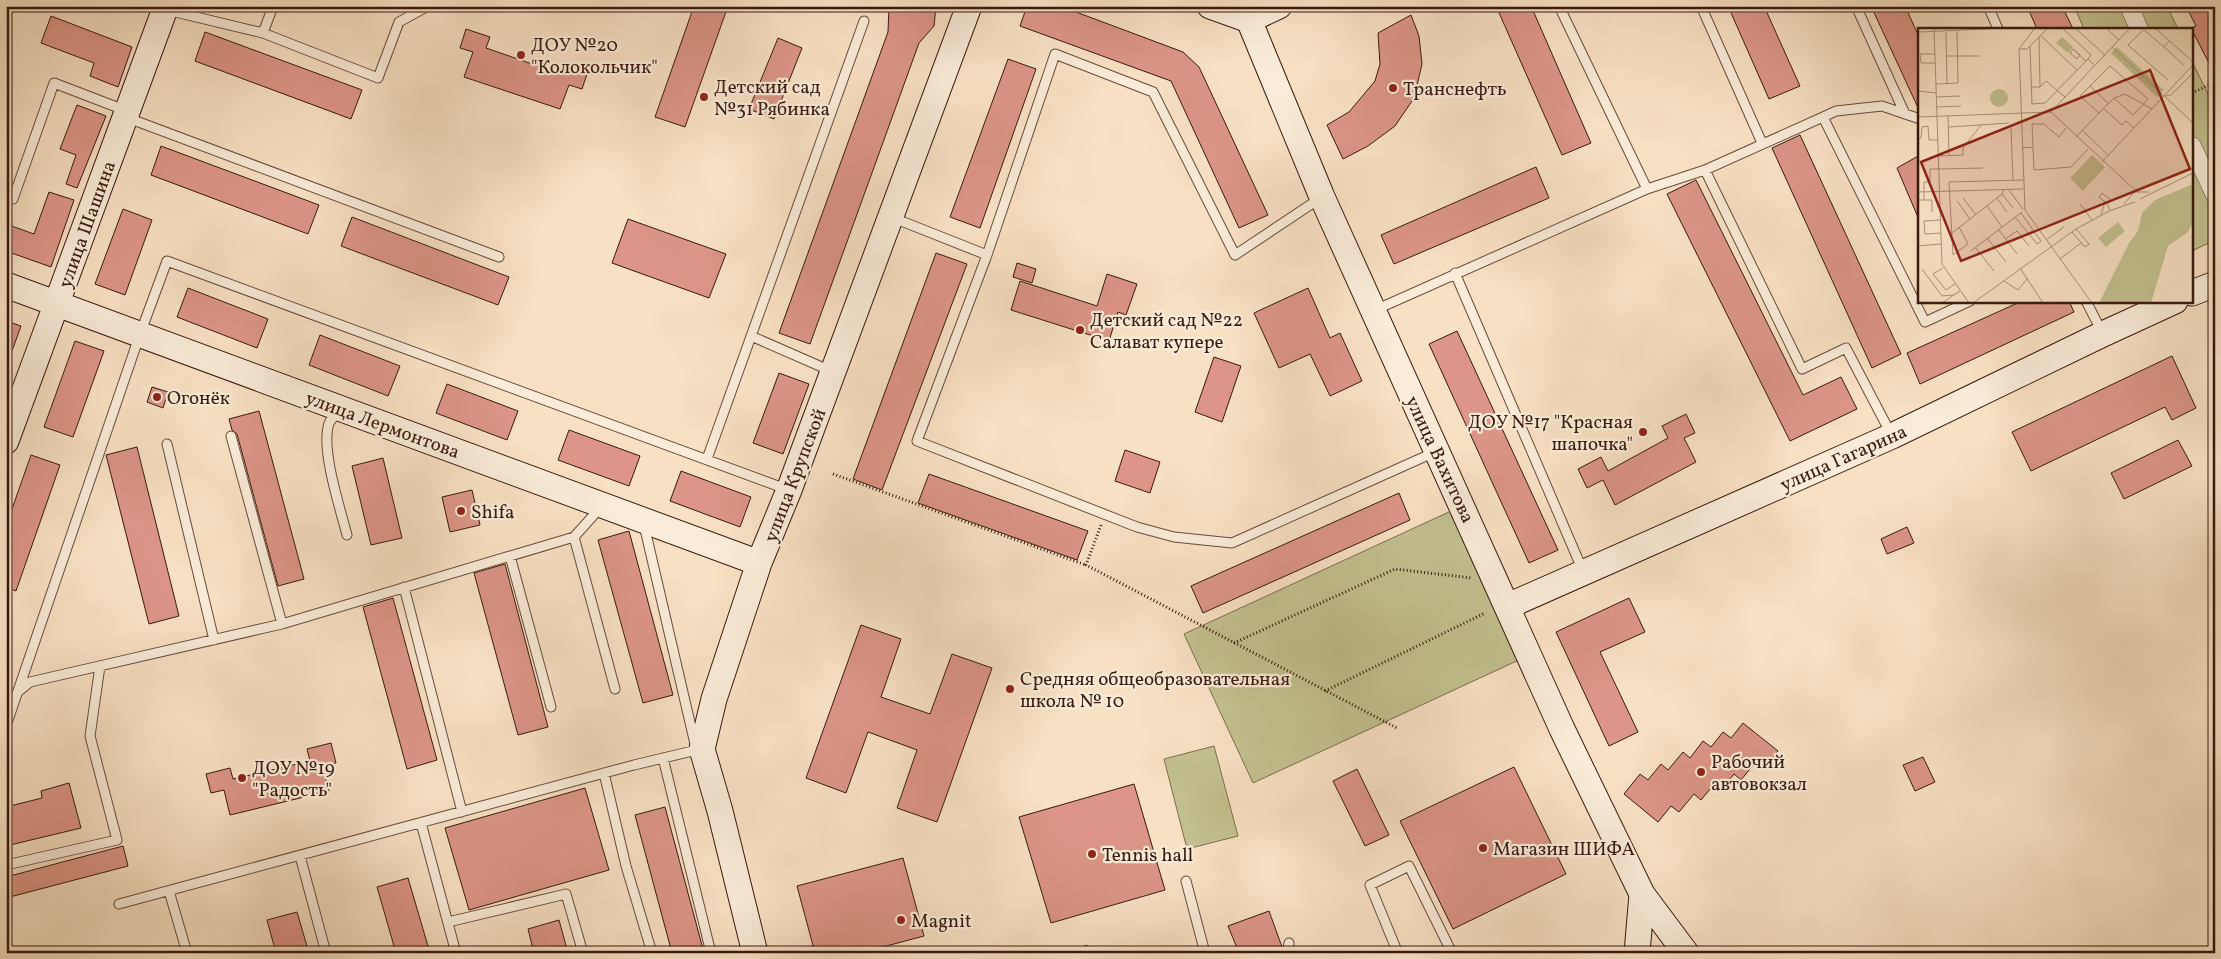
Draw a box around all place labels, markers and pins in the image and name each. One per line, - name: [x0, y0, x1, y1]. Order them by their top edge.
- place label: ДОУ №20 "Колокольчик": [531, 33, 658, 81]
- marker: ДОУ №20 "Колокольчик": [515, 49, 527, 61]
- place label: Детский сад №31 Рябинка: [714, 75, 830, 123]
- place label: Транснефть: [1403, 77, 1507, 103]
- marker: Транснефть: [1387, 82, 1399, 94]
- marker: Детский сад №31 Рябинка: [698, 91, 710, 103]
- place label: Детский сад №22 Салават купере: [1090, 308, 1243, 356]
- marker: Детский сад №22 Салават купере: [1074, 324, 1086, 336]
- place label: Огонёк: [167, 386, 230, 412]
- marker: Огонёк: [151, 391, 163, 403]
- place label: ДОУ №17 "Красная шапочка": [1468, 410, 1633, 458]
- marker: ДОУ №17 "Красная шапочка": [1637, 426, 1649, 438]
- place label: Shifa: [471, 500, 515, 526]
- marker: Shifa: [455, 505, 467, 517]
- place label: Средняя общеобразовательная школа № 10: [1020, 667, 1290, 715]
- marker: Средняя общеобразовательная школа № 10: [1004, 683, 1016, 695]
- place label: Рабочий автовокзал: [1711, 750, 1807, 798]
- place label: ДОУ №19 "Радость": [252, 756, 335, 804]
- marker: Рабочий автовокзал: [1695, 766, 1707, 778]
- marker: ДОУ №19 "Радость": [236, 772, 248, 784]
- place label: Магазин ШИФА: [1493, 837, 1635, 863]
- marker: Магазин ШИФА: [1477, 842, 1489, 854]
- place label: Tennis hall: [1102, 843, 1194, 869]
- marker: Tennis hall: [1086, 848, 1098, 860]
- place label: Magnit: [911, 909, 972, 935]
- marker: Magnit: [895, 914, 907, 926]

